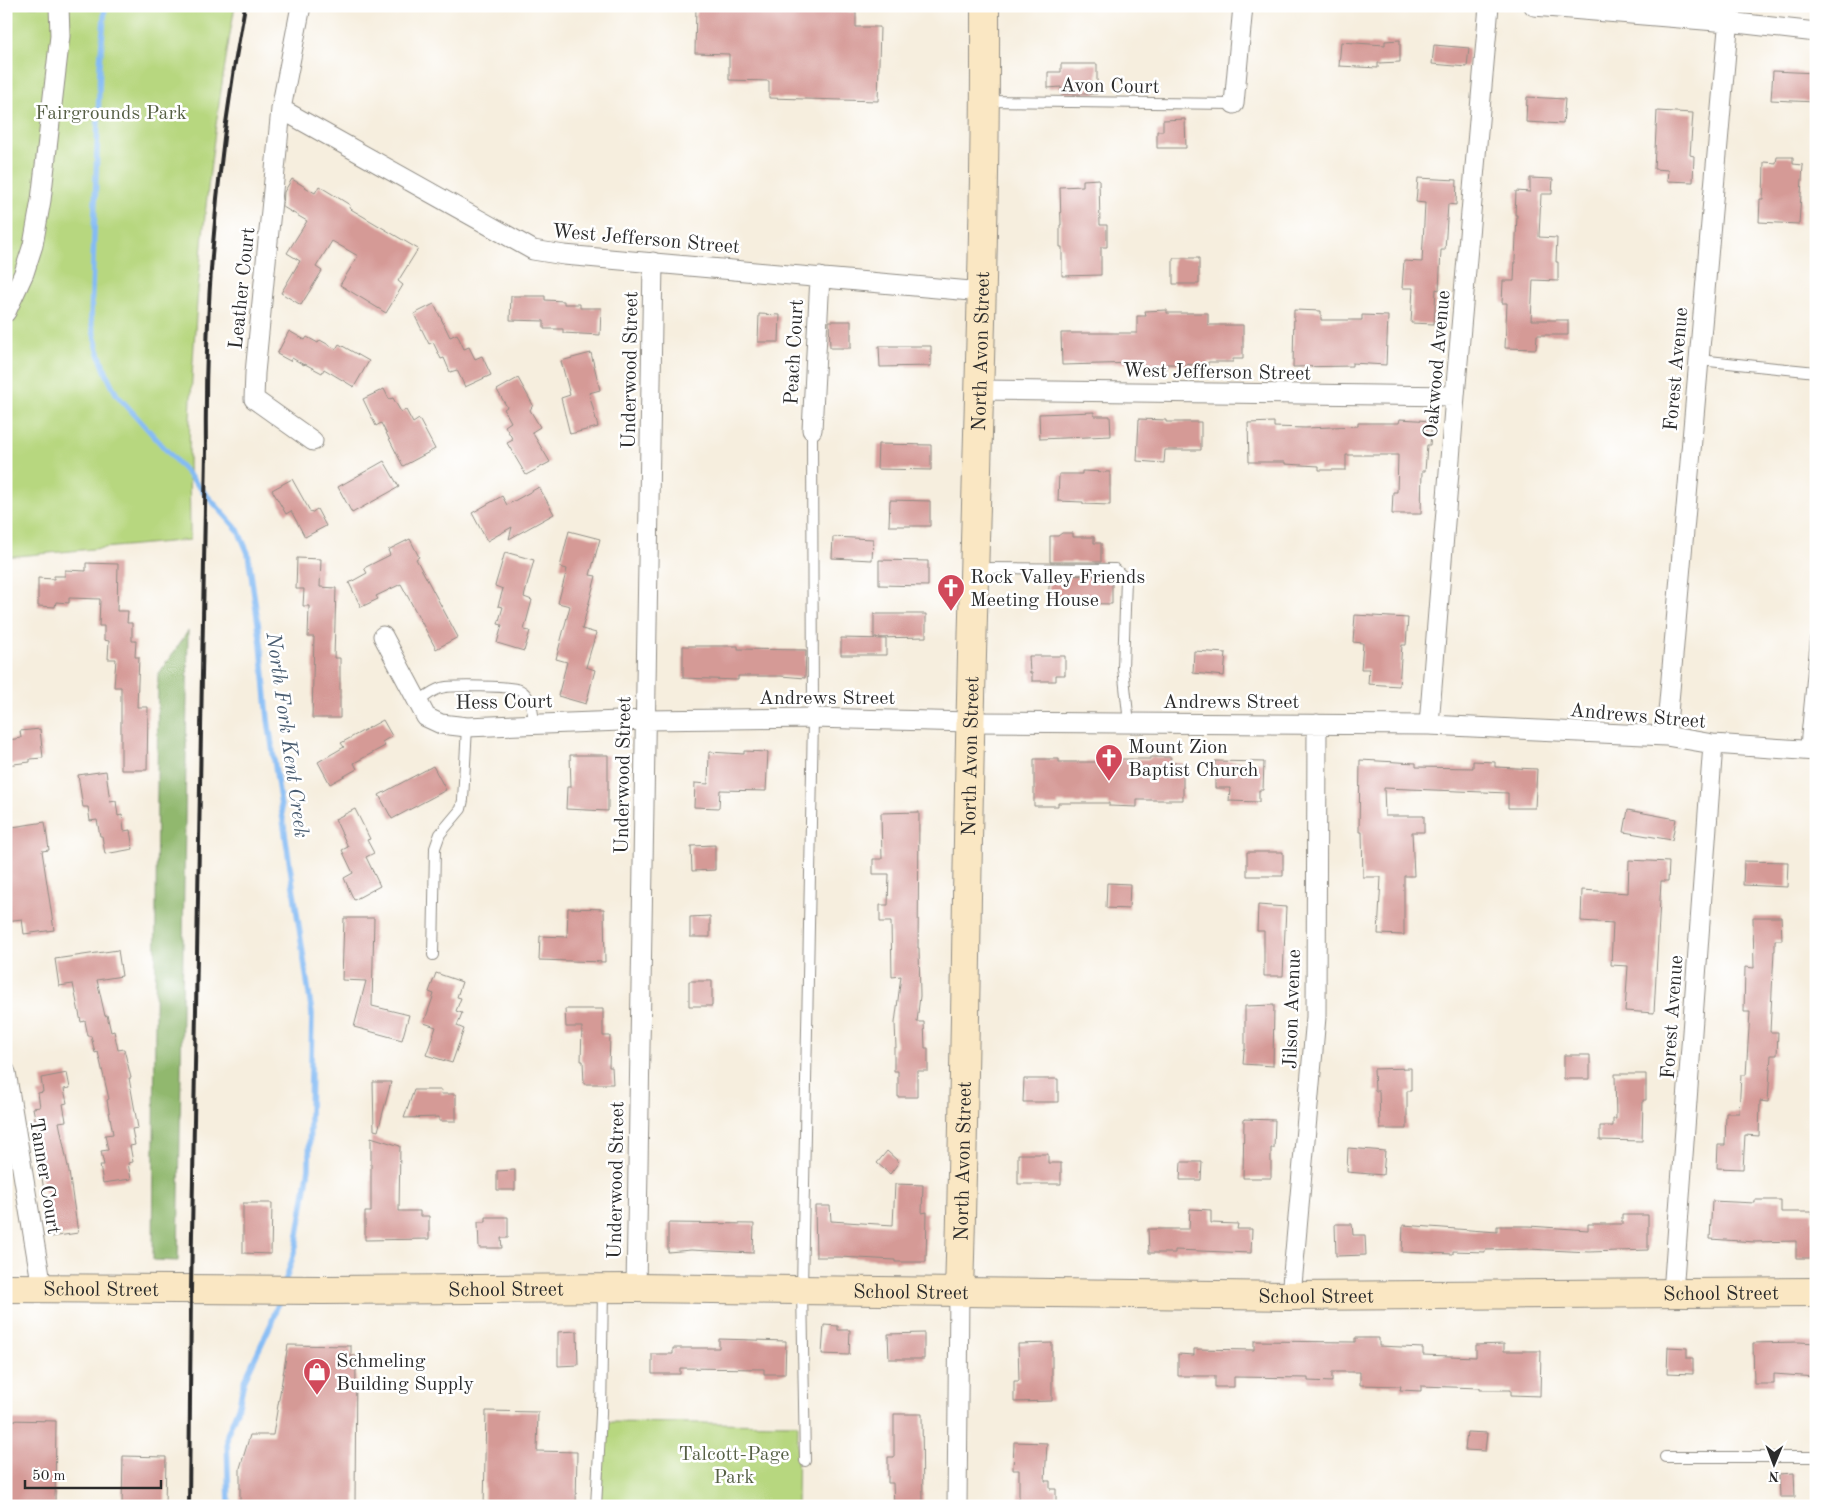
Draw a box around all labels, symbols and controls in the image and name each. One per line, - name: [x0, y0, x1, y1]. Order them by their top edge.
- street label: Avon Court: [1060, 76, 1160, 98]
- park label: Fairgrounds Park: [35, 104, 187, 124]
- street label: West Jefferson Street: [551, 222, 741, 258]
- street label: Leather Court: [227, 226, 259, 350]
- street label: North Avon Street: [970, 271, 994, 432]
- street label: Oakwood Avenue: [1422, 289, 1454, 439]
- street label: Underwood Street: [620, 291, 642, 449]
- street label: Peach Court: [782, 299, 808, 406]
- street label: Forest Avenue: [1662, 306, 1692, 432]
- street label: West Jefferson Street: [1123, 361, 1311, 385]
- place label: Rock Valley Friends Meeting House: [970, 568, 1145, 611]
- church icon: Rock Valley Friends Meeting House: [936, 573, 966, 612]
- water label: North Fork Kent Creek: [262, 630, 311, 839]
- street label: North Avon Street: [960, 676, 983, 836]
- street label: Andrews Street: [759, 689, 895, 709]
- street label: Hess Court: [455, 692, 553, 714]
- street label: Andrews Street: [1163, 693, 1299, 713]
- street label: Underwood Street: [613, 696, 635, 854]
- street label: Andrews Street: [1569, 701, 1707, 733]
- place label: Mount Zion Baptist Church: [1128, 738, 1259, 781]
- church icon: Mount Zion Baptist Church: [1094, 743, 1124, 782]
- street label: Jilson Avenue: [1281, 949, 1305, 1069]
- street label: Forest Avenue: [1659, 954, 1687, 1080]
- street label: North Avon Street: [952, 1081, 976, 1241]
- street label: Underwood Street: [606, 1101, 628, 1259]
- street label: Tanner Court: [25, 1117, 63, 1236]
- street label: School Street: [43, 1280, 159, 1301]
- street label: School Street: [448, 1280, 564, 1301]
- street label: School Street: [853, 1283, 969, 1304]
- street label: School Street: [1663, 1284, 1779, 1305]
- street label: School Street: [1258, 1287, 1374, 1308]
- place label: Schmeling Building Supply: [336, 1352, 475, 1395]
- shop icon: Schmeling Building Supply: [302, 1357, 332, 1396]
- north arrow: [1750, 1440, 1800, 1490]
- park label: Talcott-Page Park: [678, 1445, 790, 1488]
- scale bar: [25, 1457, 161, 1489]
- text: 50 m: [32, 1469, 66, 1484]
- text: N: [1768, 1469, 1779, 1483]

